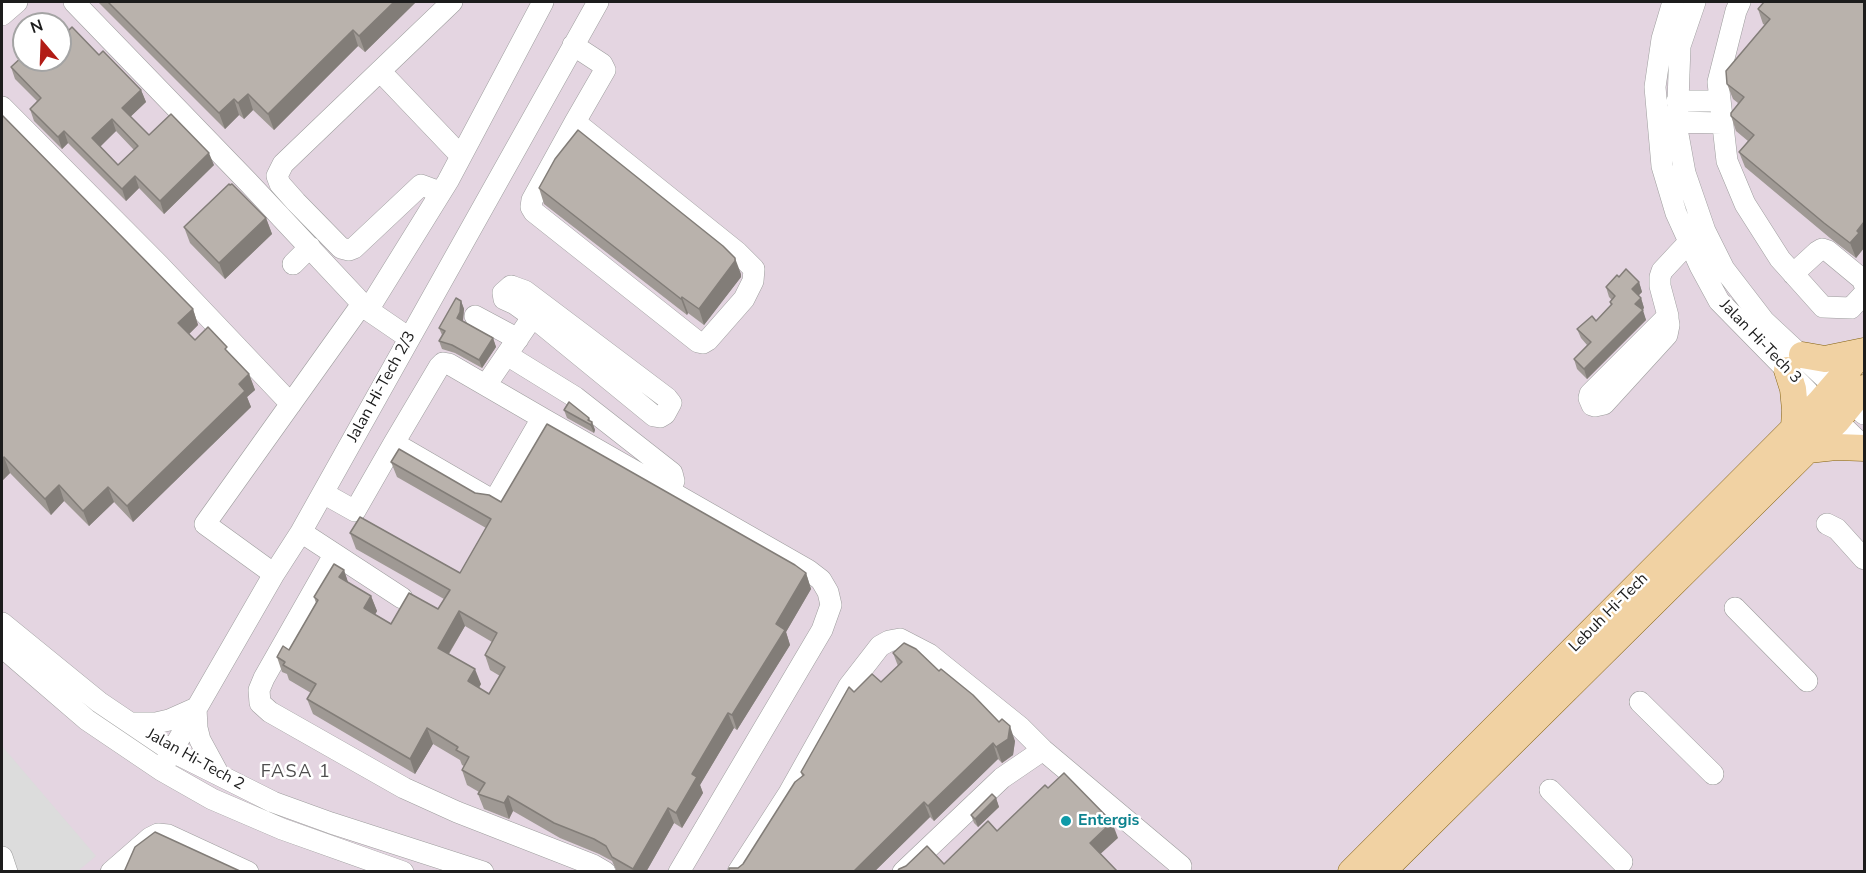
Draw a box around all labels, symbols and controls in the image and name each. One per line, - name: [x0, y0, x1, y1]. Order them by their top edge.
- north arrow: [12, 12, 72, 72]
- text: N: [28, 15, 46, 39]
- street label: Jalan Hi-Tech 3: [1715, 296, 1805, 388]
- street label: Jalan Hi-Tech 2/3: [344, 328, 420, 446]
- street label: Lebuh Hi-Tech: [1565, 569, 1653, 657]
- street label: Jalan Hi-Tech 2: [143, 725, 247, 795]
- district label: FASA 1: [261, 762, 331, 784]
- place label: Entergis: [1078, 811, 1139, 831]
- marker: Entergis: [1059, 814, 1073, 828]

